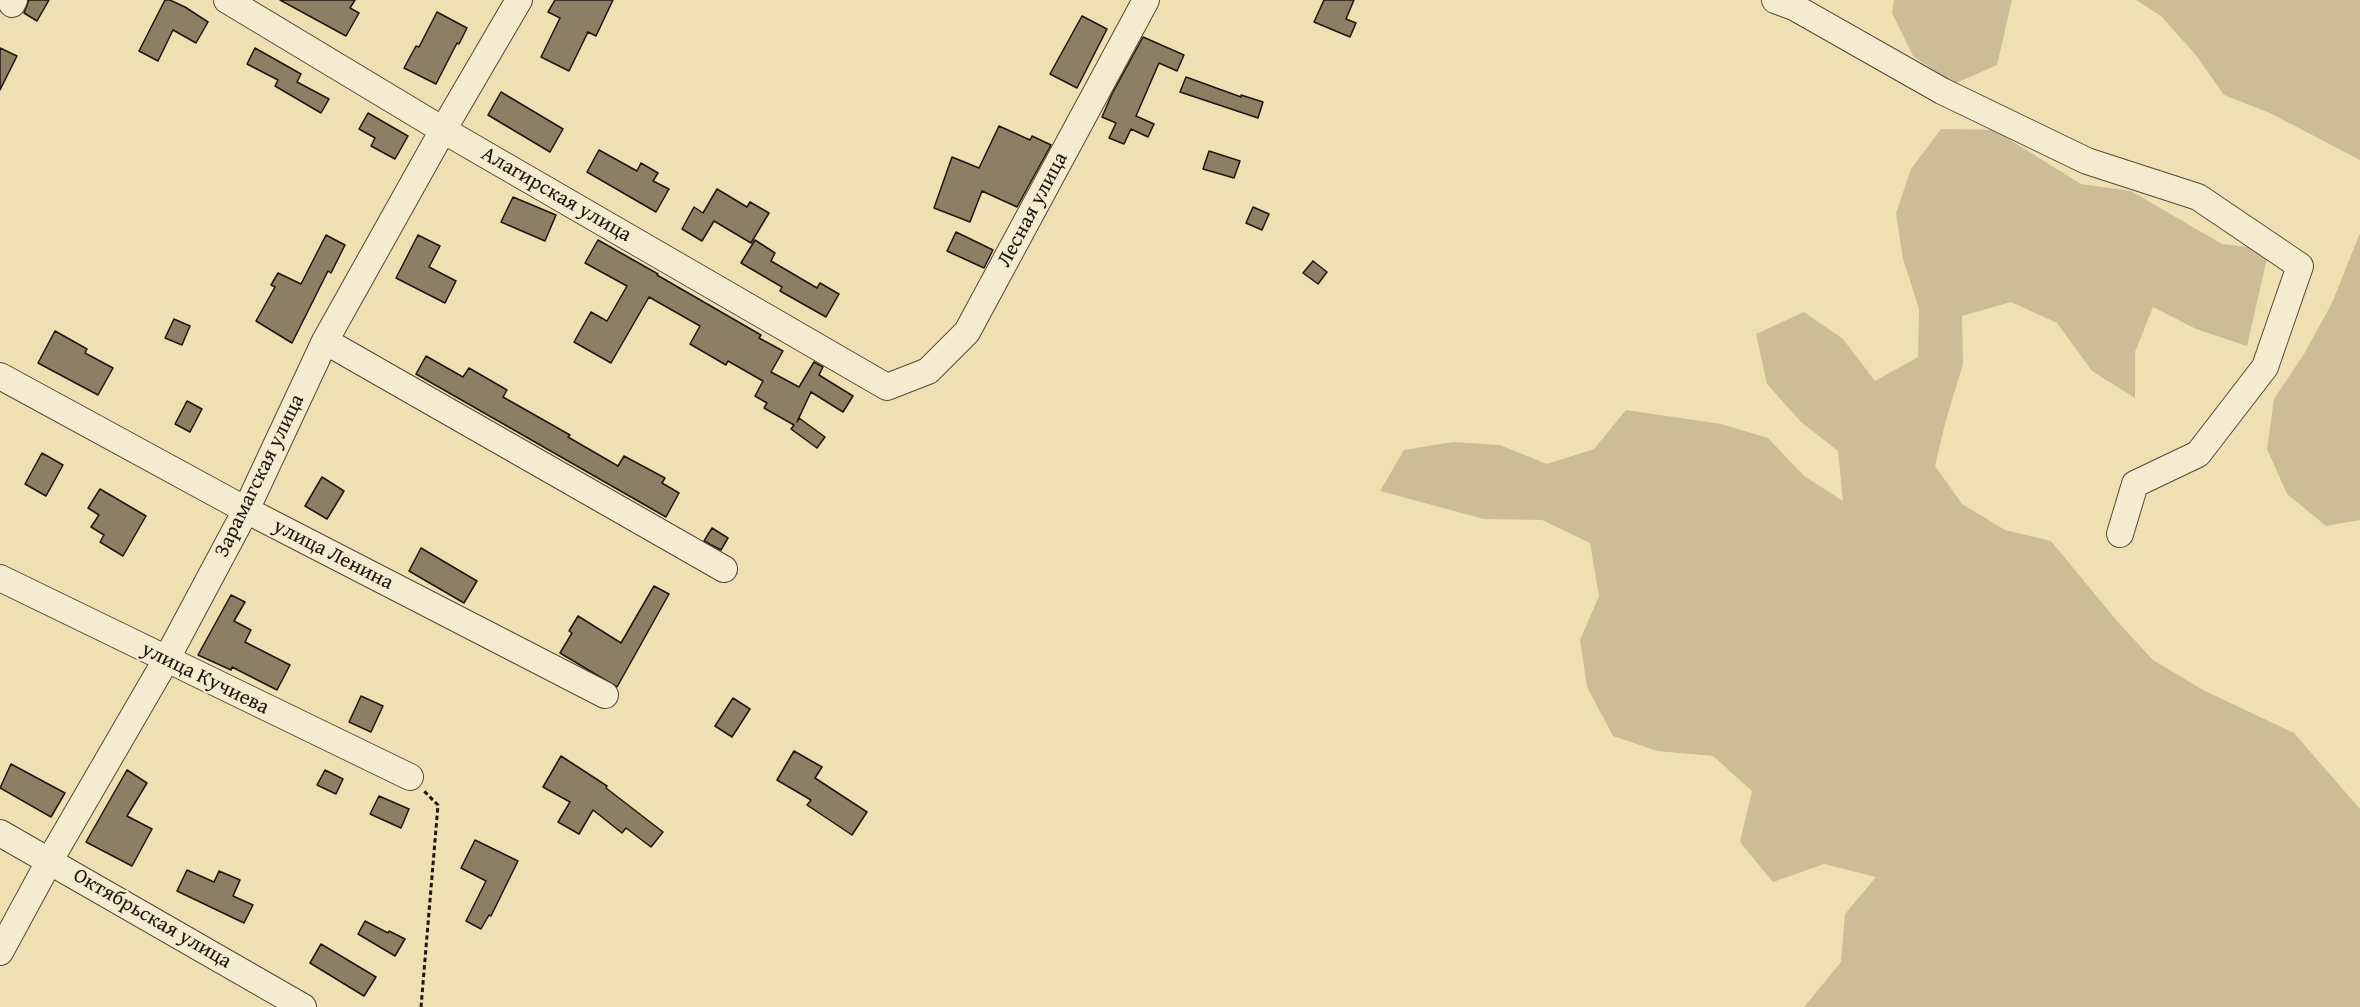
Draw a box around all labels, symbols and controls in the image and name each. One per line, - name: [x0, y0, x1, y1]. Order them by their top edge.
- street label: Алагирская улица: [476, 142, 636, 248]
- street label: Лесная улица: [992, 148, 1074, 272]
- street label: Зарамагская улица: [210, 390, 310, 562]
- street label: улица Ленина: [269, 514, 397, 596]
- street label: улица Кучиева: [137, 637, 273, 721]
- street label: Октябрьская улица: [68, 863, 236, 975]

